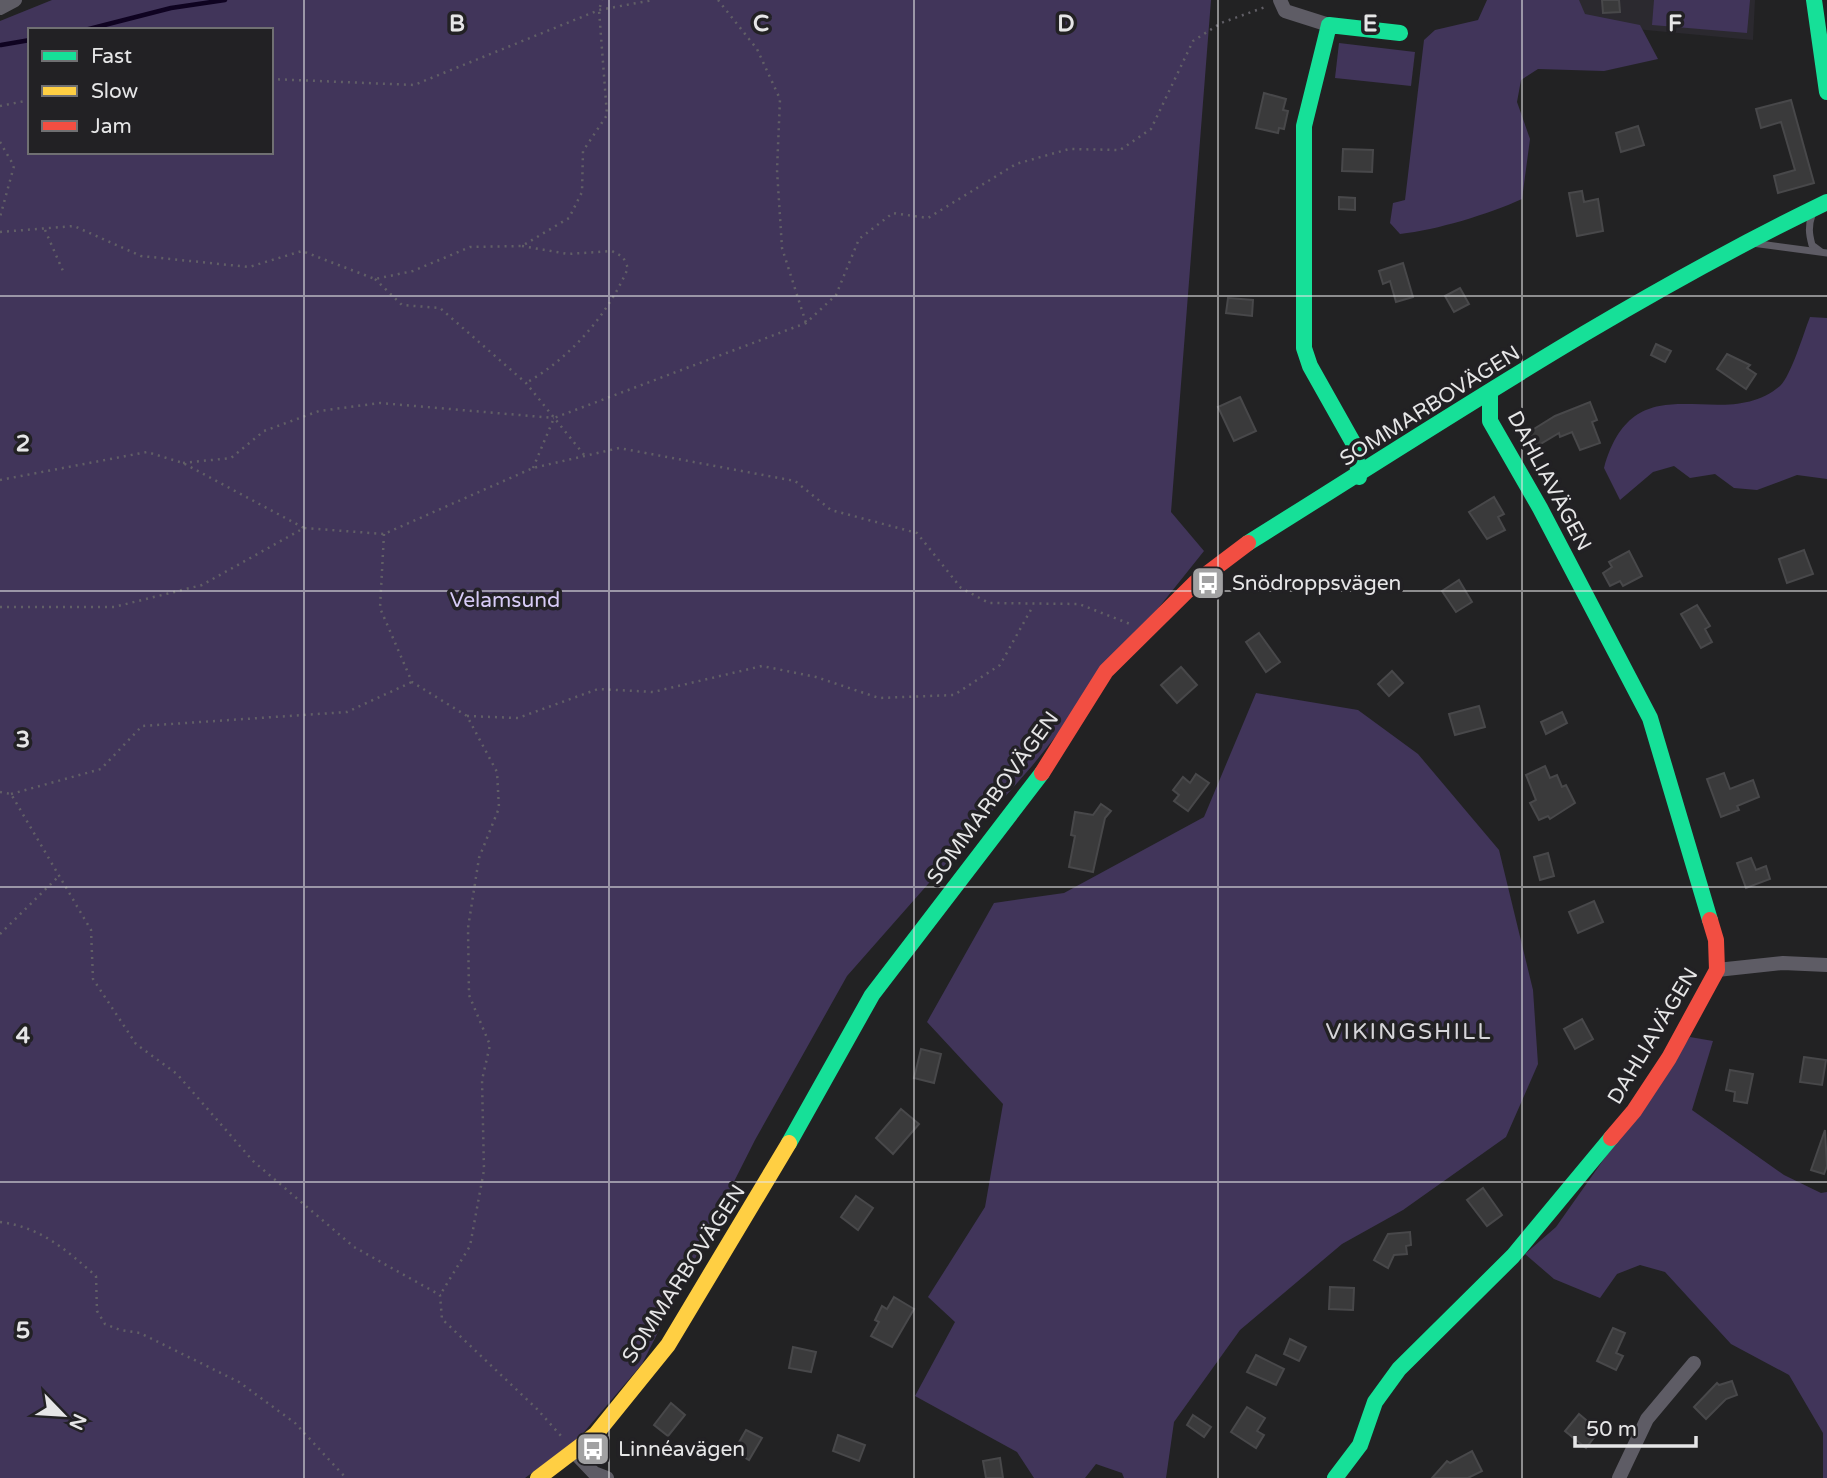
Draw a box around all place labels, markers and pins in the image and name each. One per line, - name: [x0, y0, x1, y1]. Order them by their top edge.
- bus stop icon: Snödroppsvägen: [1189, 564, 1227, 602]
- place label: Snödroppsvägen: [1232, 571, 1401, 596]
- bus stop icon: Linnéavägen: [574, 1430, 612, 1468]
- place label: Linnéavägen: [618, 1437, 745, 1462]

